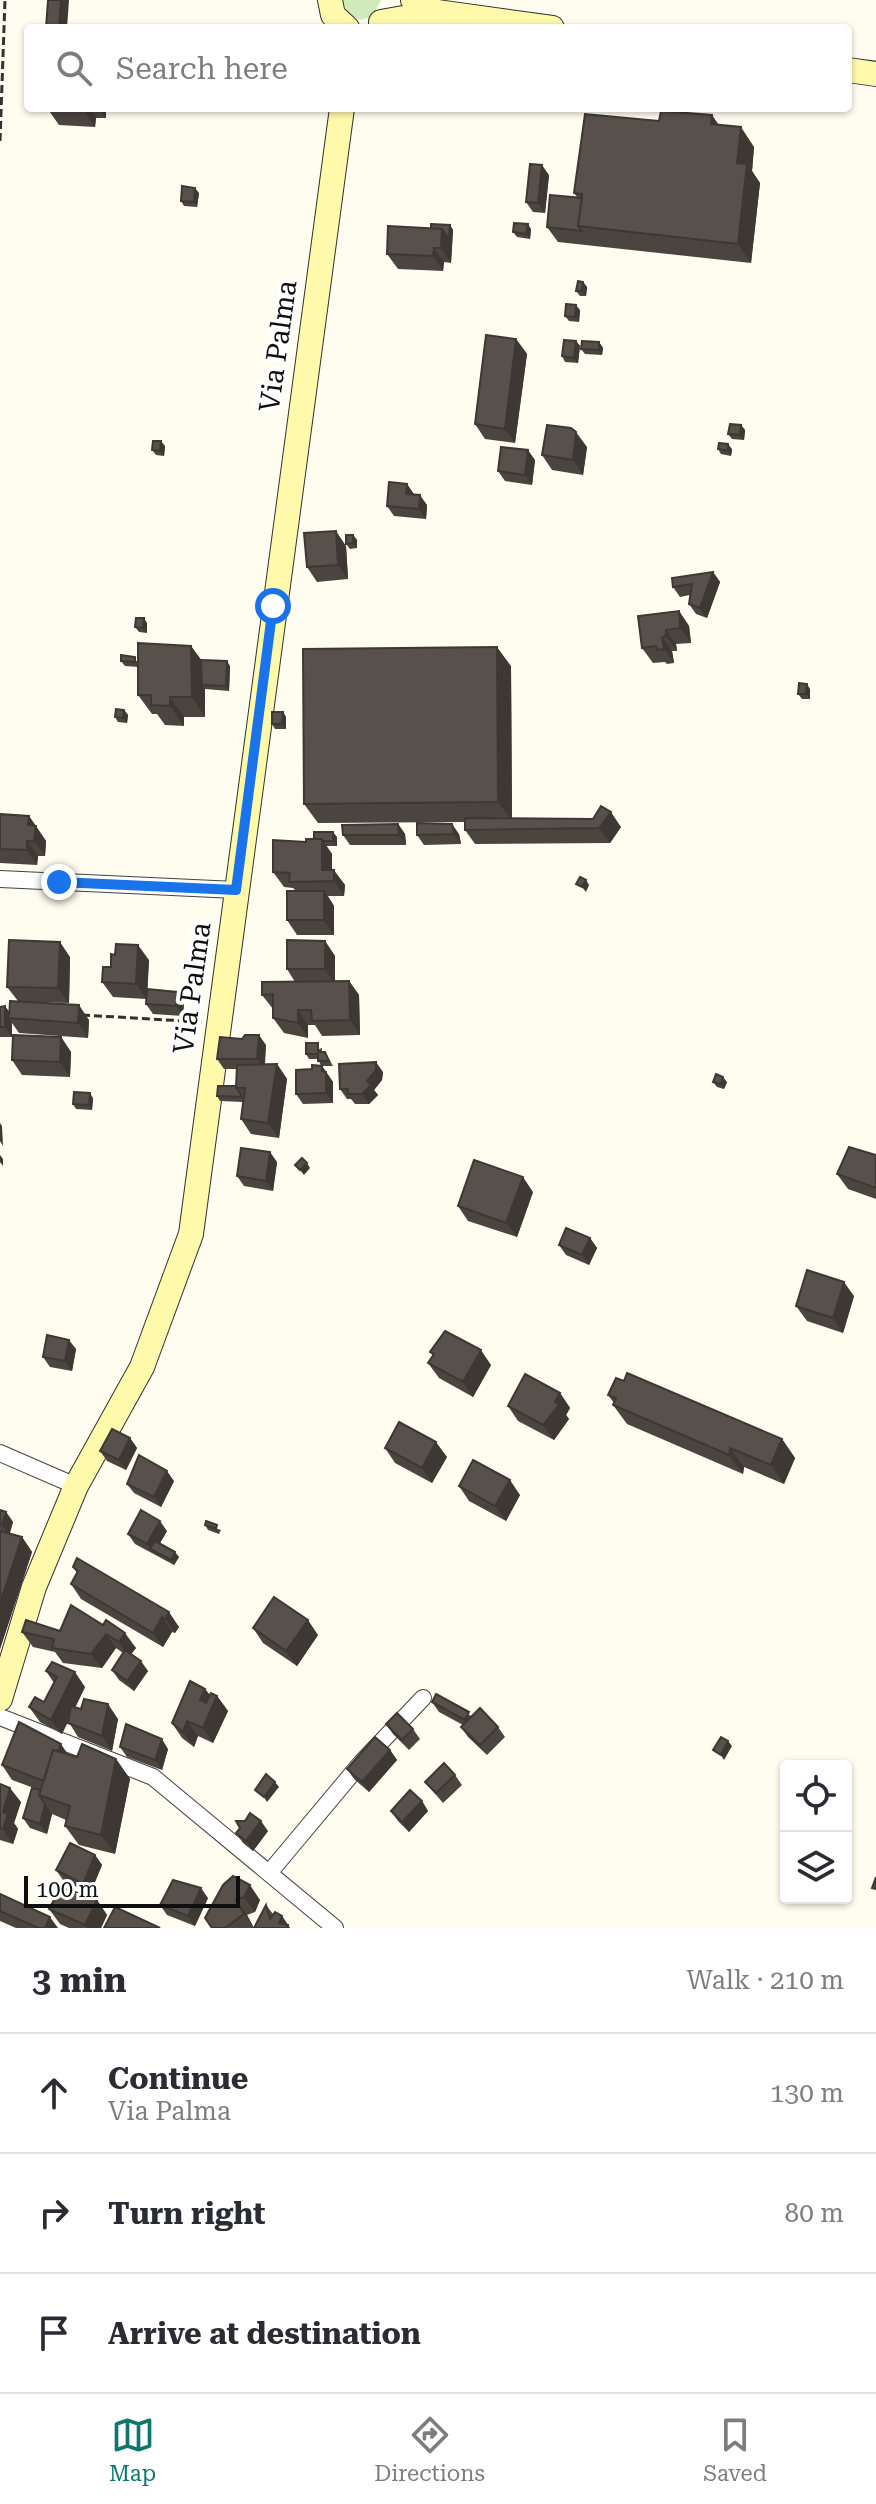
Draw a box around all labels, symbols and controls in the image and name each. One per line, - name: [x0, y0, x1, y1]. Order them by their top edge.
- search box: [24, 24, 852, 112]
- icon: search: [52, 46, 96, 90]
- text: Search here: [116, 51, 288, 86]
- street label: Via Palma: [252, 278, 304, 414]
- route start: [255, 588, 291, 624]
- route end: [41, 864, 77, 900]
- street label: Via Palma: [166, 920, 218, 1056]
- map controls: [780, 1760, 852, 1904]
- button: locate: [780, 1760, 852, 1832]
- button: layers: [780, 1832, 852, 1904]
- scale bar: [24, 1872, 240, 1908]
- text: 100 m: [36, 1877, 99, 1902]
- text: 3 min: [32, 1960, 127, 2000]
- text: Walk · 210 m: [686, 1965, 844, 1995]
- text: Continue: [108, 2061, 248, 2096]
- icon: ahead: [32, 2071, 76, 2115]
- text: 130 m: [770, 2078, 844, 2108]
- text: Via Palma: [108, 2096, 231, 2126]
- icon: right: [32, 2191, 76, 2235]
- text: Turn right: [108, 2196, 265, 2231]
- text: 80 m: [785, 2198, 844, 2228]
- icon: arrive: [32, 2311, 76, 2355]
- text: Arrive at destination: [108, 2316, 421, 2351]
- tab: Map: [109, 2413, 156, 2486]
- tab: Directions: [374, 2413, 485, 2486]
- tab: Saved: [703, 2413, 767, 2486]

